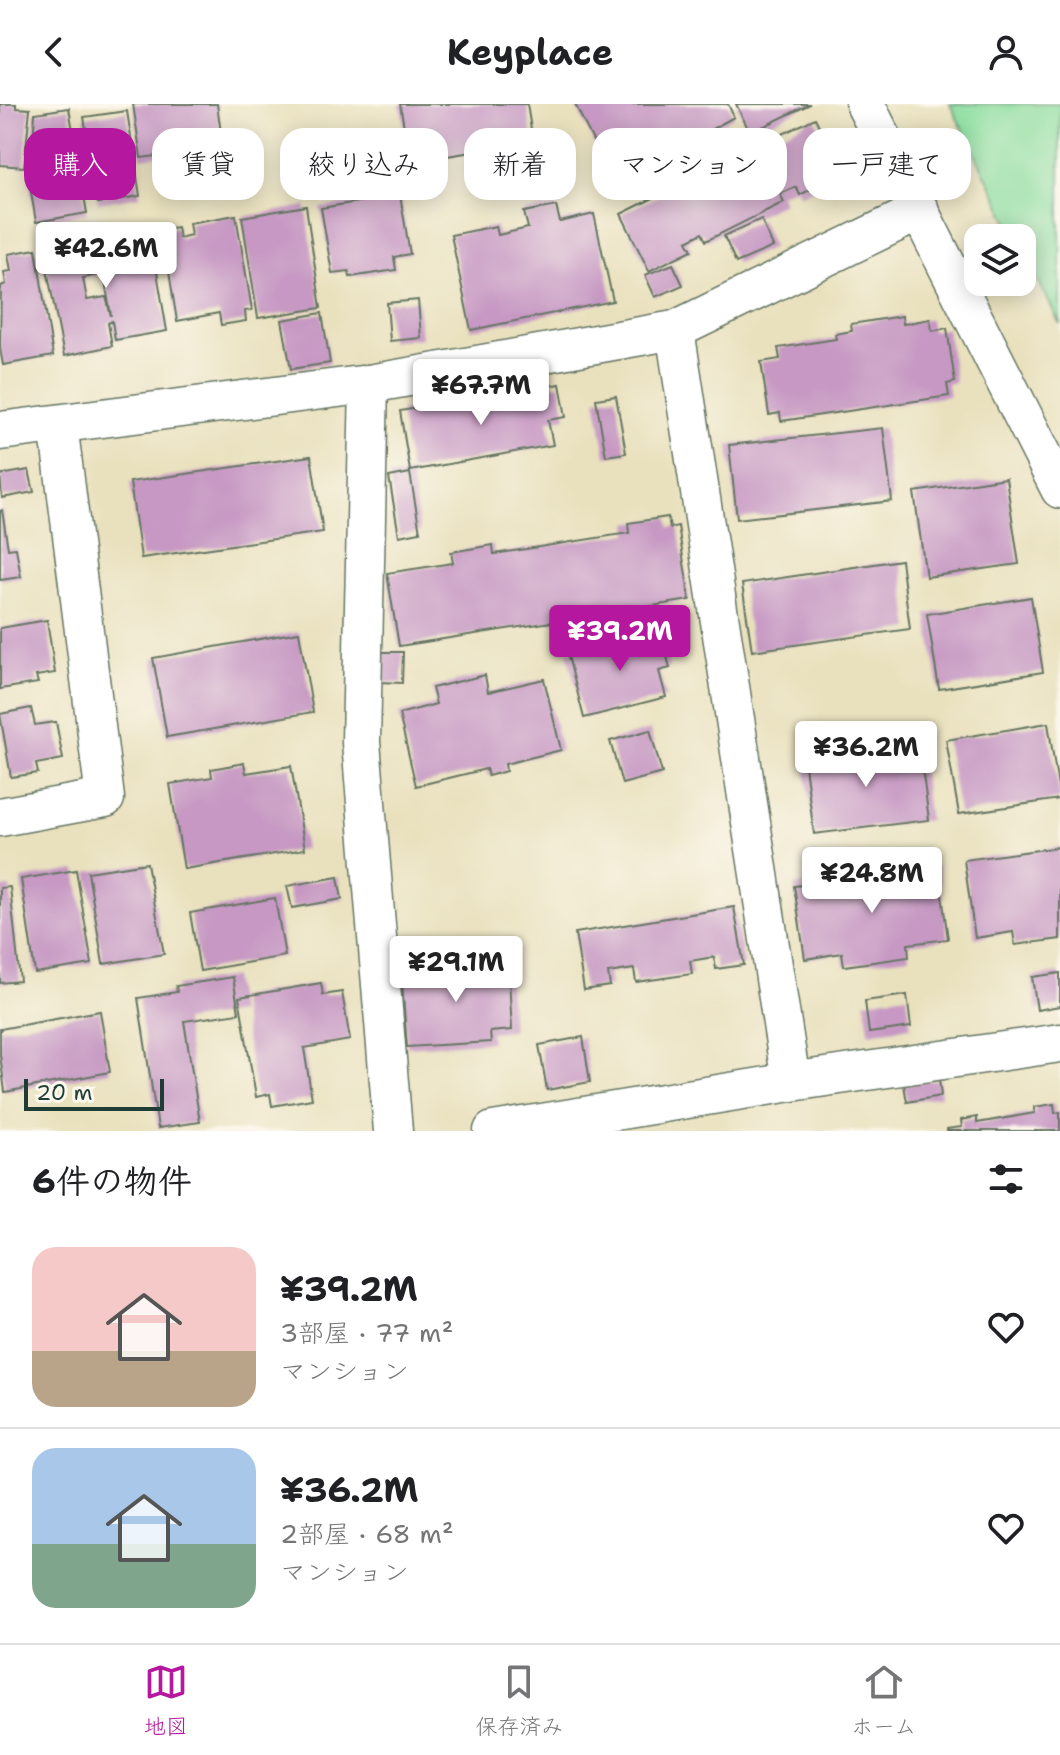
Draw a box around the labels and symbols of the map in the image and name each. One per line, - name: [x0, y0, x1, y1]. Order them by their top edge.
- pin: ¥42.6M: [41, 222, 171, 290]
- pin: ¥67.7M: [416, 359, 546, 427]
- pin: ¥39.2M: [555, 605, 685, 673]
- pin: ¥36.2M: [801, 721, 931, 789]
- pin: ¥24.8M: [807, 847, 937, 915]
- pin: ¥29.1M: [391, 936, 521, 1004]
- scale bar: [24, 1075, 164, 1111]

